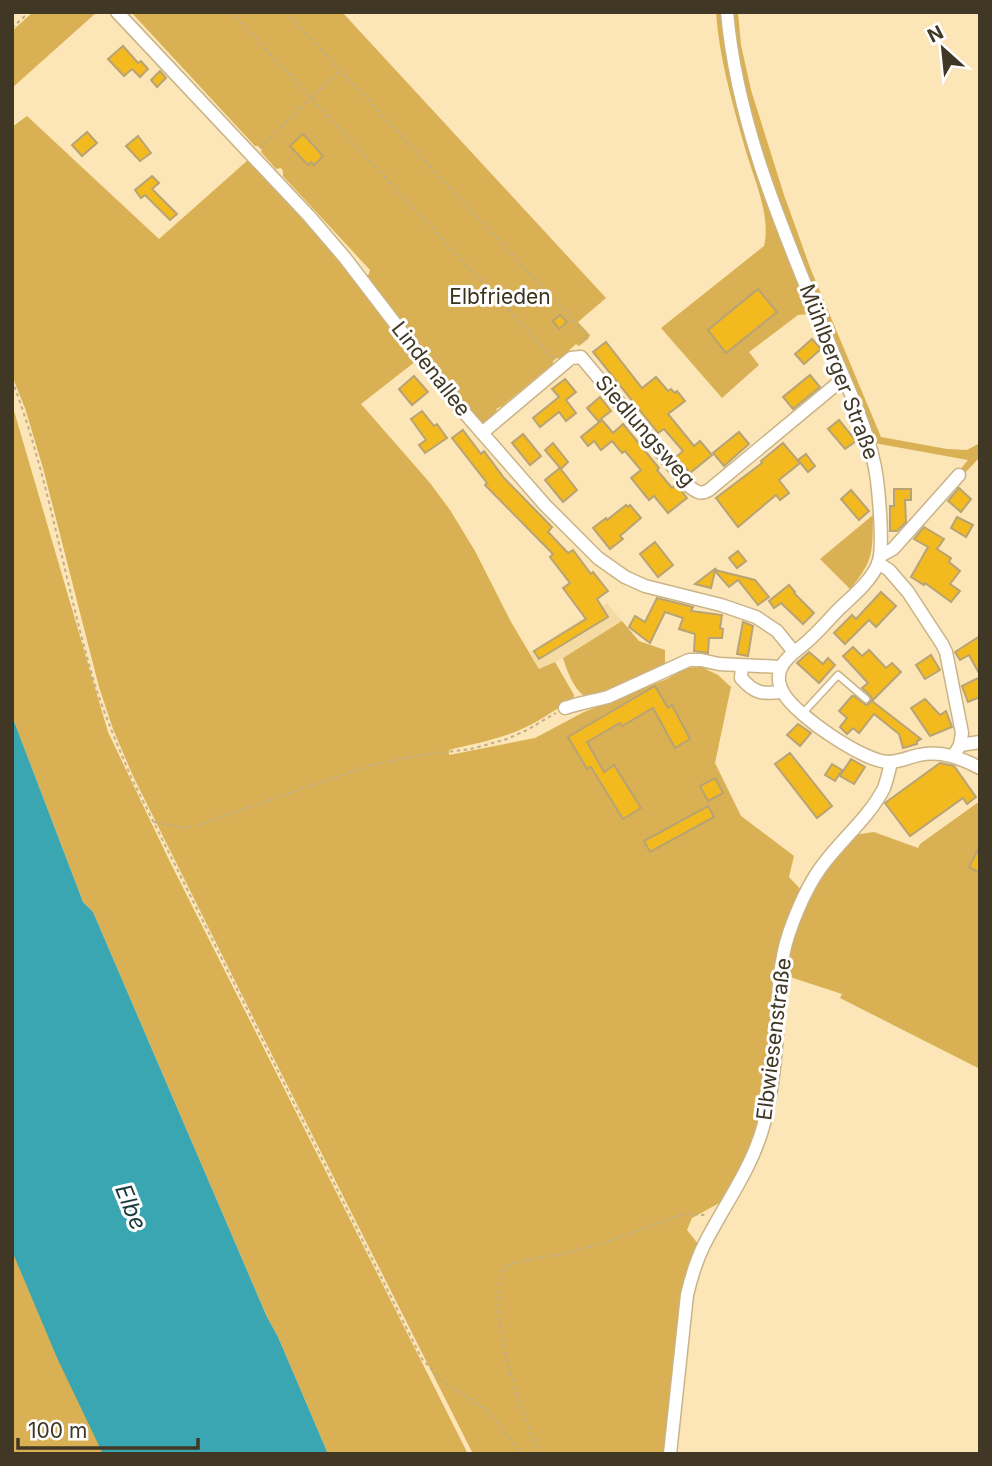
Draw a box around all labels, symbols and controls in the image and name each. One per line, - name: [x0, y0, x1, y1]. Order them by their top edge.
- north arrow: [908, 14, 978, 84]
- text: N: [924, 21, 947, 48]
- street label: Mühlberger Straße: [795, 281, 884, 463]
- park label: Elbfrieden: [449, 284, 551, 309]
- street label: Lindenallee: [387, 316, 476, 421]
- street label: Siedlungsweg: [590, 370, 701, 492]
- street label: Elbwiesenstraße: [751, 956, 796, 1121]
- water label: Elbe: [109, 1180, 153, 1234]
- scale bar: [18, 1406, 198, 1450]
- text: 100 m: [28, 1418, 87, 1443]

